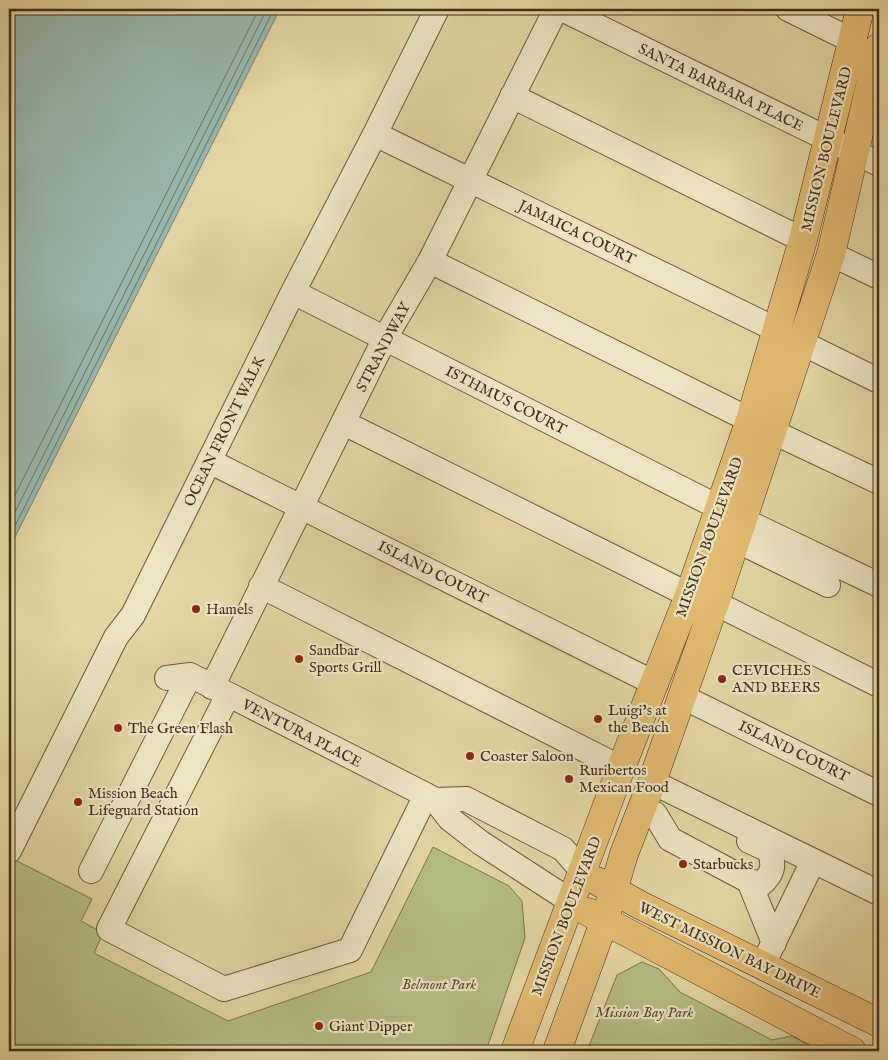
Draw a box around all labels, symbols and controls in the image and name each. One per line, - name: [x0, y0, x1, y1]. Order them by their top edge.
- street label: SANTA BARBARA PLACE: [635, 39, 806, 136]
- street label: MISSION BOULEVARD: [797, 65, 856, 233]
- street label: JAMAICA COURT: [513, 195, 639, 269]
- street label: STRANDWAY: [352, 299, 415, 395]
- street label: OCEAN FRONT WALK: [180, 353, 269, 510]
- street label: ISTHMUS COURT: [442, 362, 570, 439]
- street label: MISSION BOULEVARD: [672, 454, 747, 620]
- street label: ISLAND COURT: [375, 537, 491, 608]
- place label: Hamels: [206, 600, 253, 619]
- marker: Hamels: [190, 603, 202, 615]
- place label: Sandbar Sports Grill: [309, 641, 383, 677]
- marker: Sandbar Sports Grill: [293, 653, 305, 665]
- place label: CEVICHES AND BEERS: [731, 661, 820, 697]
- marker: CEVICHES AND BEERS: [716, 673, 728, 685]
- street label: VENTURA PLACE: [238, 695, 365, 772]
- place label: Luigi's at the Beach: [608, 701, 669, 737]
- marker: Luigi's at the Beach: [592, 713, 604, 725]
- street label: ISLAND COURT: [735, 716, 852, 787]
- place label: The Green Flash: [128, 719, 233, 738]
- marker: The Green Flash: [112, 722, 124, 734]
- place label: Coaster Saloon: [480, 747, 574, 766]
- marker: Coaster Saloon: [464, 750, 476, 762]
- place label: Ruribertos Mexican Food: [579, 761, 670, 797]
- marker: Ruribertos Mexican Food: [563, 773, 575, 785]
- place label: Mission Beach Lifeguard Station: [88, 784, 199, 820]
- marker: Mission Beach Lifeguard Station: [72, 796, 84, 808]
- street label: MISSION BOULEVARD: [527, 834, 606, 999]
- place label: Starbucks: [693, 855, 753, 874]
- marker: Starbucks: [677, 858, 689, 870]
- street label: WEST MISSION BAY DRIVE: [636, 898, 824, 1003]
- park label: Belmont Park: [402, 975, 476, 994]
- park label: Mission Bay Park: [595, 1003, 693, 1022]
- place label: Giant Dipper: [329, 1017, 413, 1036]
- marker: Giant Dipper: [313, 1020, 325, 1032]

